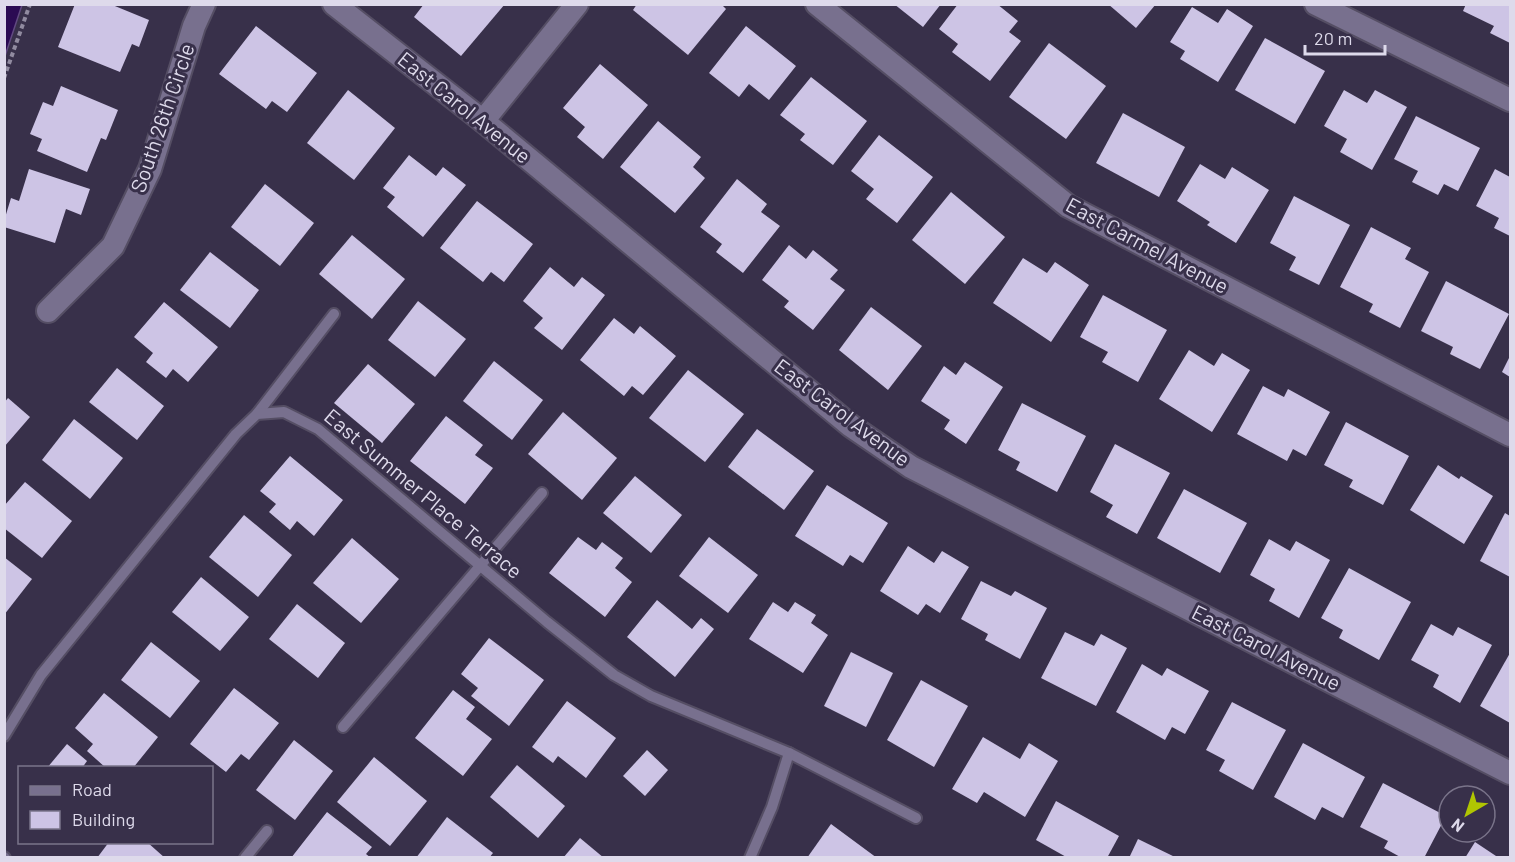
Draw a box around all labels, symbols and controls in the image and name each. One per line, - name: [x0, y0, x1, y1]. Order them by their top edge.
- scale bar: [1305, 18, 1384, 56]
- text: 20 m: [1314, 27, 1352, 49]
- street label: South 26th Circle: [124, 40, 199, 195]
- street label: East Carol Avenue: [394, 46, 536, 168]
- street label: East Carmel Avenue: [1062, 191, 1233, 298]
- street label: East Carol Avenue: [770, 353, 916, 471]
- street label: East Summer Place Terrace: [320, 403, 528, 583]
- street label: East Carol Avenue: [1188, 598, 1345, 695]
- legend: [18, 766, 213, 844]
- text: Road: [72, 778, 112, 800]
- north arrow: [1437, 784, 1497, 844]
- text: Building: [72, 808, 135, 830]
- text: N: [1447, 815, 1467, 837]

